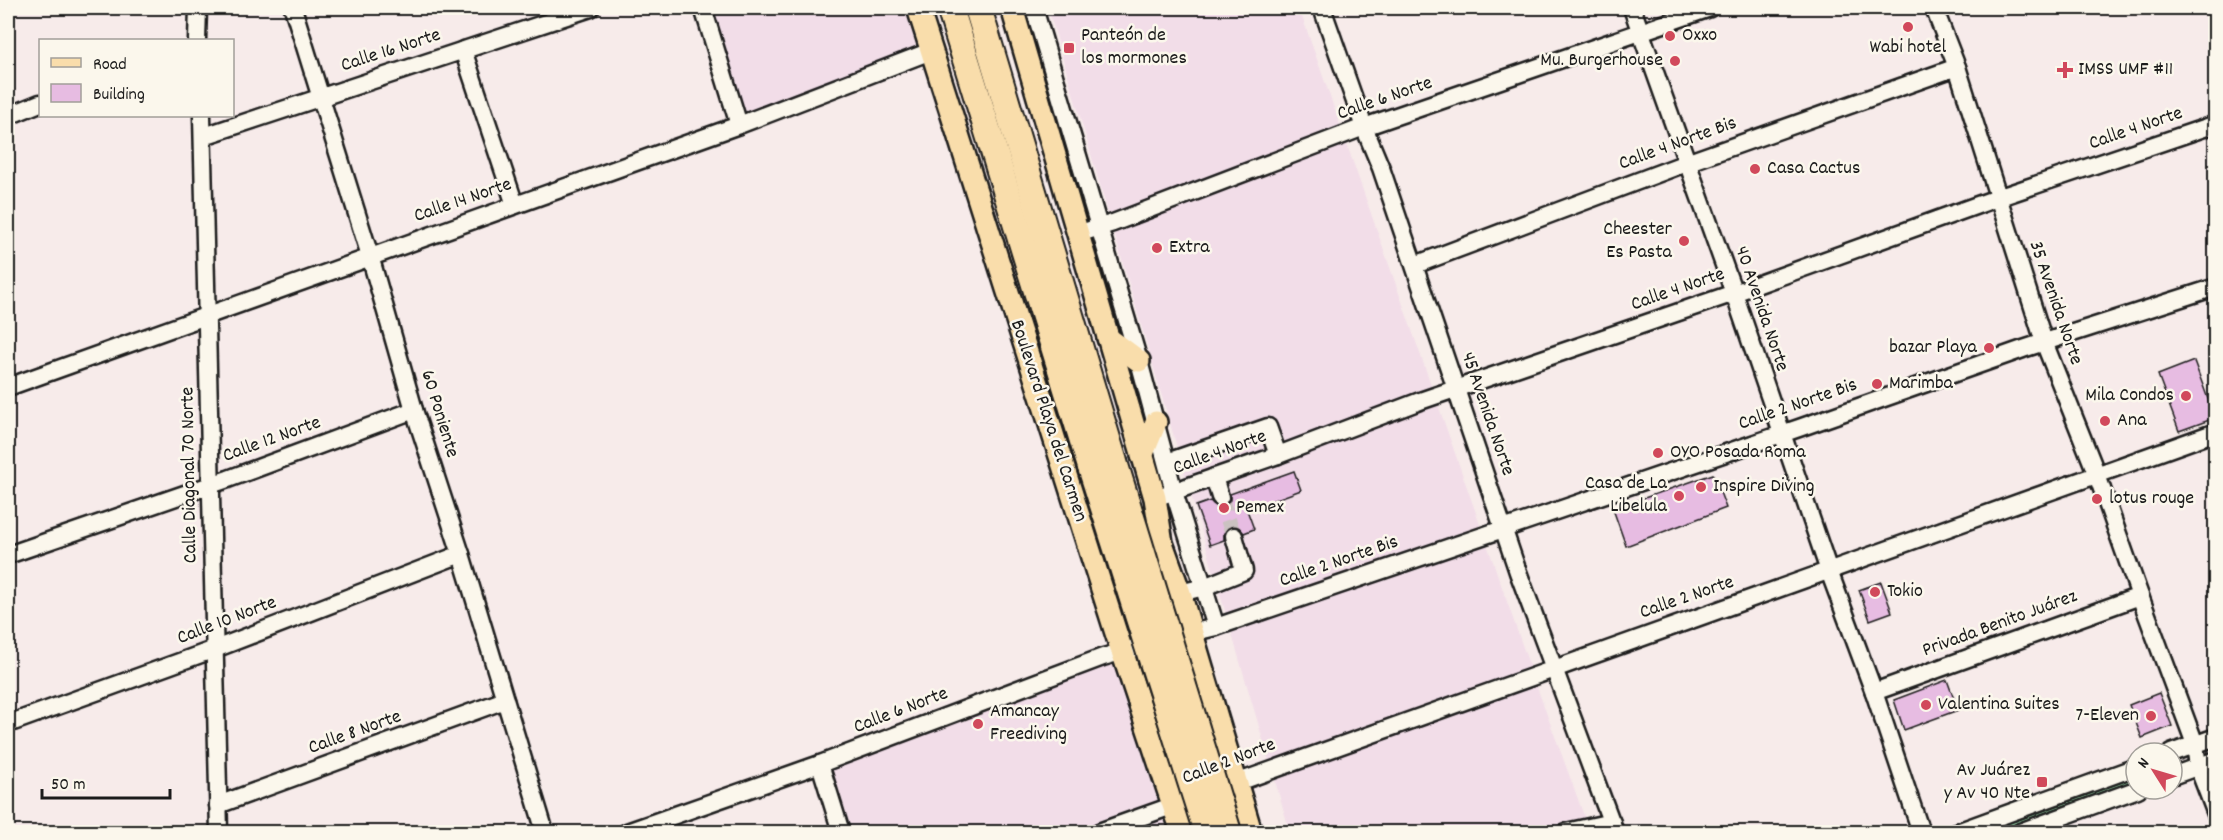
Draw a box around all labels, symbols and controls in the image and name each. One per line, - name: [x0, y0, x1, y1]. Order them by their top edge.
- marker: Wabi hotel: [1901, 20, 1915, 34]
- street label: Calle 16 Norte: [338, 22, 445, 80]
- place label: Panteón de los mormones: [1081, 22, 1187, 73]
- place label: Oxxo: [1682, 22, 1717, 50]
- marker: Oxxo: [1663, 29, 1677, 43]
- place label: Wabi hotel: [1870, 34, 1947, 62]
- legend: [39, 39, 234, 117]
- marker: Panteón de los mormones: [1062, 41, 1076, 55]
- place label: Mu. Burgerhouse: [1540, 47, 1663, 75]
- text: Road: [93, 53, 127, 78]
- marker: Mu. Burgerhouse: [1668, 54, 1682, 68]
- place label: IMSS UMF #11: [2078, 56, 2173, 84]
- marker: IMSS UMF #11: [2056, 61, 2074, 79]
- street label: Calle 6 Norte: [1334, 70, 1437, 128]
- text: Building: [93, 83, 145, 108]
- street label: Calle 4 Norte: [2085, 100, 2187, 158]
- street label: Calle 4 Norte Bis: [1615, 110, 1741, 178]
- place label: Casa Cactus: [1767, 155, 1860, 183]
- marker: Casa Cactus: [1748, 162, 1762, 176]
- street label: Calle 14 Norte: [410, 171, 516, 231]
- place label: Cheester Es Pasta: [1603, 216, 1673, 267]
- place label: Extra: [1169, 234, 1210, 262]
- marker: Cheester Es Pasta: [1677, 234, 1691, 248]
- street label: 35 Avenida Norte: [2021, 237, 2089, 369]
- marker: Extra: [1150, 241, 1164, 255]
- street label: 40 Avenida Norte: [1727, 243, 1796, 375]
- street label: Calle 4 Norte: [1627, 261, 1729, 319]
- street label: Boulevard Playa del Carmen: [1002, 316, 1094, 526]
- place label: bazar Playa: [1889, 334, 1978, 362]
- marker: bazar Playa: [1982, 341, 1996, 355]
- street label: 45 Avenida Norte: [1453, 349, 1521, 480]
- street label: 60 Poniente: [412, 367, 466, 461]
- place label: Marimba: [1889, 370, 1954, 398]
- street label: Calle 2 Norte Bis: [1735, 372, 1861, 438]
- marker: Marimba: [1870, 377, 1884, 391]
- place label: Mila Condos: [2085, 382, 2174, 410]
- street label: Calle Diagonal 70 Norte: [174, 386, 206, 564]
- marker: Mila Condos: [2179, 389, 2193, 403]
- place label: Ana: [2117, 407, 2147, 435]
- street label: Calle 12 Norte: [219, 409, 325, 471]
- marker: Ana: [2098, 414, 2112, 428]
- street label: Calle 4 Norte: [1169, 423, 1271, 483]
- place label: OYO Posada Roma: [1670, 439, 1806, 467]
- marker: OYO Posada Roma: [1651, 446, 1665, 460]
- place label: Casa de La Libelula: [1585, 470, 1668, 521]
- place label: Inspire Diving: [1713, 473, 1815, 501]
- marker: Inspire Diving: [1694, 480, 1708, 494]
- place label: lotus rouge: [2109, 485, 2194, 513]
- marker: Casa de La Libelula: [1672, 489, 1686, 503]
- marker: lotus rouge: [2090, 492, 2104, 506]
- place label: Pemex: [1236, 494, 1284, 522]
- marker: Pemex: [1217, 501, 1231, 515]
- street label: Calle 2 Norte Bis: [1276, 529, 1402, 595]
- street label: Calle 2 Norte: [1636, 569, 1738, 627]
- place label: Tokio: [1887, 578, 1923, 606]
- street label: Privada Benito Juárez: [1919, 583, 2082, 665]
- marker: Tokio: [1868, 585, 1882, 599]
- street label: Calle 10 Norte: [173, 589, 281, 653]
- street label: Calle 6 Norte: [850, 680, 952, 742]
- place label: Valentina Suites: [1938, 691, 2060, 719]
- place label: Amancay Freediving: [990, 698, 1067, 749]
- marker: Valentina Suites: [1919, 698, 1933, 712]
- place label: 7-Eleven: [2075, 702, 2139, 730]
- street label: Calle 8 Norte: [305, 703, 406, 763]
- marker: 7-Eleven: [2144, 709, 2158, 723]
- marker: Amancay Freediving: [971, 717, 985, 731]
- street label: Calle 2 Norte: [1178, 731, 1280, 793]
- north arrow: [2124, 741, 2184, 801]
- text: N: [2132, 753, 2156, 774]
- place label: Av Juárez y Av 40 Nte: [1944, 757, 2030, 808]
- scale bar: [42, 762, 170, 800]
- text: 50 m: [51, 773, 86, 798]
- marker: Av Juárez y Av 40 Nte: [2035, 775, 2049, 789]

